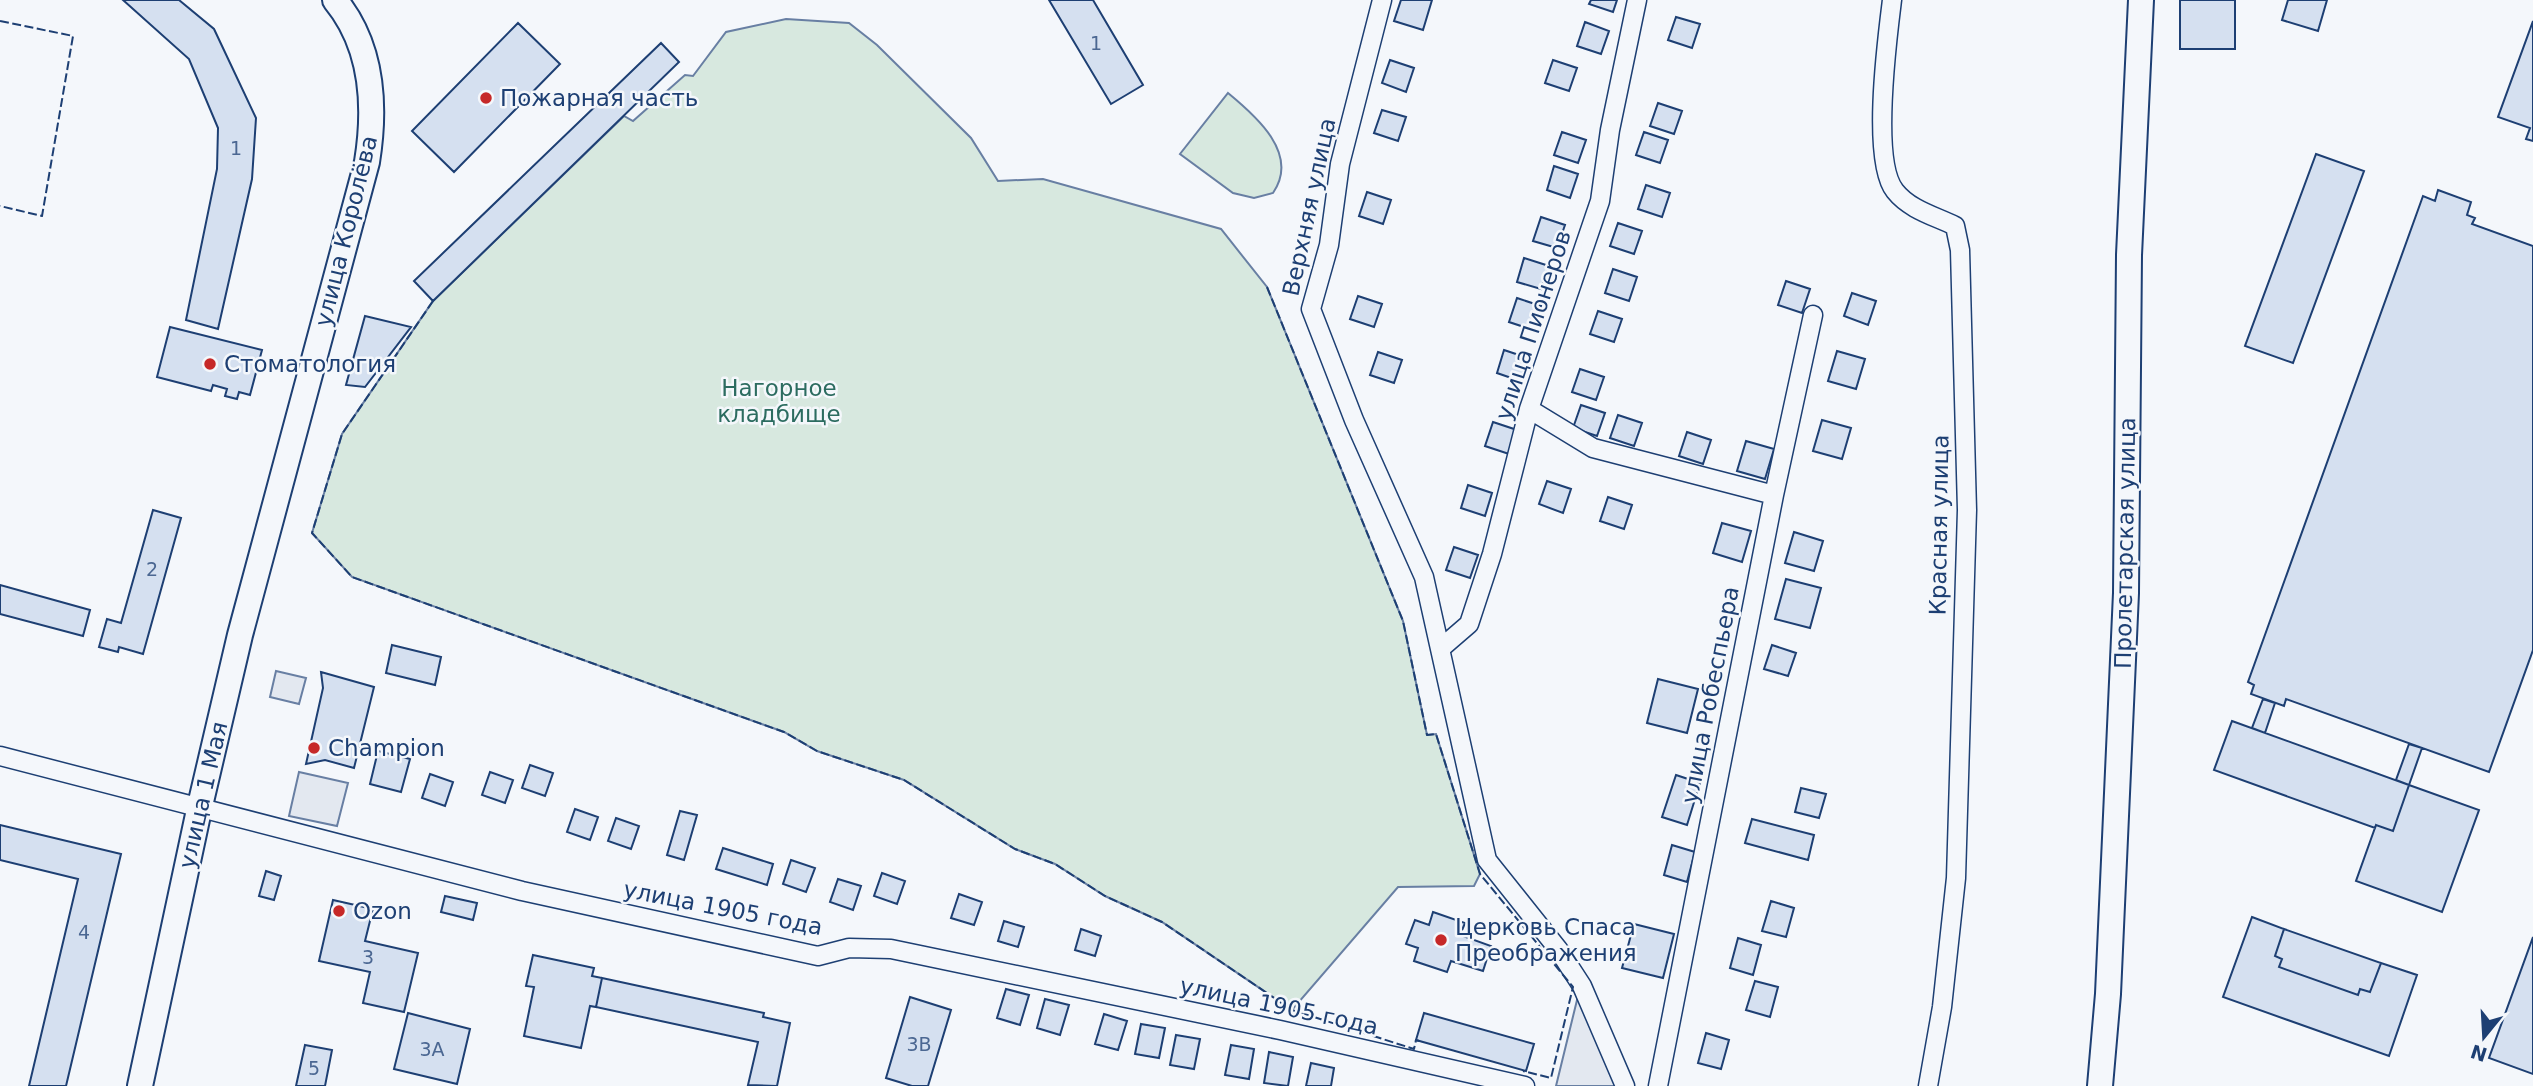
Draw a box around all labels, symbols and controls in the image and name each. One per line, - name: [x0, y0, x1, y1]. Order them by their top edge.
- house number: 1: [1090, 32, 1102, 54]
- place label: Пожарная часть: [500, 85, 698, 111]
- marker: Пожарная часть: [478, 90, 494, 106]
- street label: Верхняя улица: [1277, 116, 1341, 298]
- street label: улица Королёва: [310, 133, 382, 329]
- house number: 1: [230, 137, 242, 159]
- street label: улица Пионеров: [1490, 227, 1576, 423]
- place label: Стоматология: [224, 351, 396, 377]
- marker: Стоматология: [202, 356, 218, 372]
- park label: Нагорное кладбище: [717, 375, 841, 427]
- street label: Пролетарская улица: [2110, 417, 2140, 669]
- street label: Красная улица: [1924, 434, 1954, 616]
- house number: 2: [146, 558, 158, 580]
- street label: улица Робеспьера: [1676, 584, 1744, 806]
- street label: улица 1 Мая: [173, 719, 233, 871]
- place label: Champion: [328, 735, 445, 761]
- marker: Champion: [306, 740, 322, 756]
- street label: улица 1905 года: [621, 876, 825, 940]
- place label: Ozon: [353, 898, 412, 924]
- marker: Ozon: [331, 903, 347, 919]
- place label: Церковь Спаса Преображения: [1455, 914, 1637, 966]
- house number: 4: [78, 921, 90, 943]
- marker: Церковь Спаса Преображения: [1433, 932, 1449, 948]
- house number: 3: [362, 946, 374, 968]
- street label: улица 1905 года: [1177, 972, 1381, 1040]
- north arrow: [2449, 1002, 2519, 1072]
- house number: 3В: [906, 1033, 932, 1055]
- house number: 3А: [419, 1038, 445, 1060]
- text: N: [2468, 1040, 2490, 1066]
- house number: 5: [308, 1057, 320, 1079]

